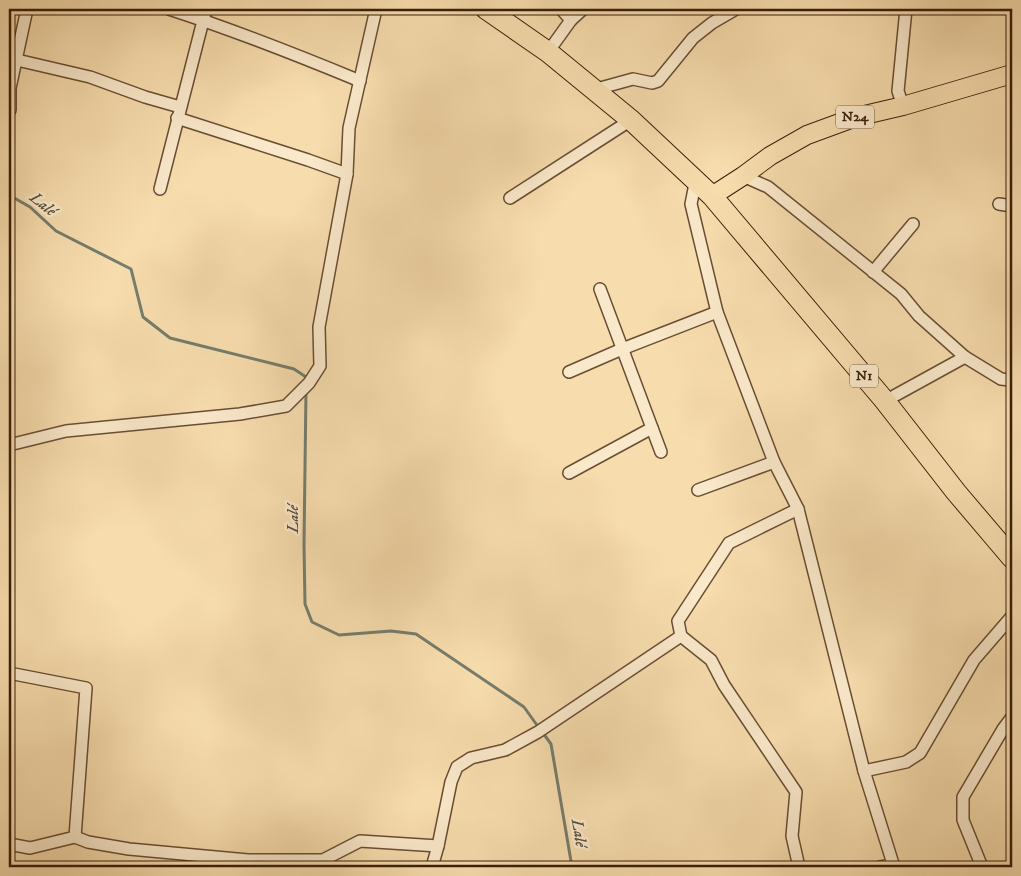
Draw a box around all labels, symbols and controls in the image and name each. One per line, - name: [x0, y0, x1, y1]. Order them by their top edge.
- road number: N24: [836, 105, 874, 128]
- water label: Lalé: [25, 187, 62, 222]
- road number: N1: [850, 364, 878, 388]
- water label: Lalé: [283, 502, 303, 534]
- water label: Lalé: [567, 816, 592, 851]

